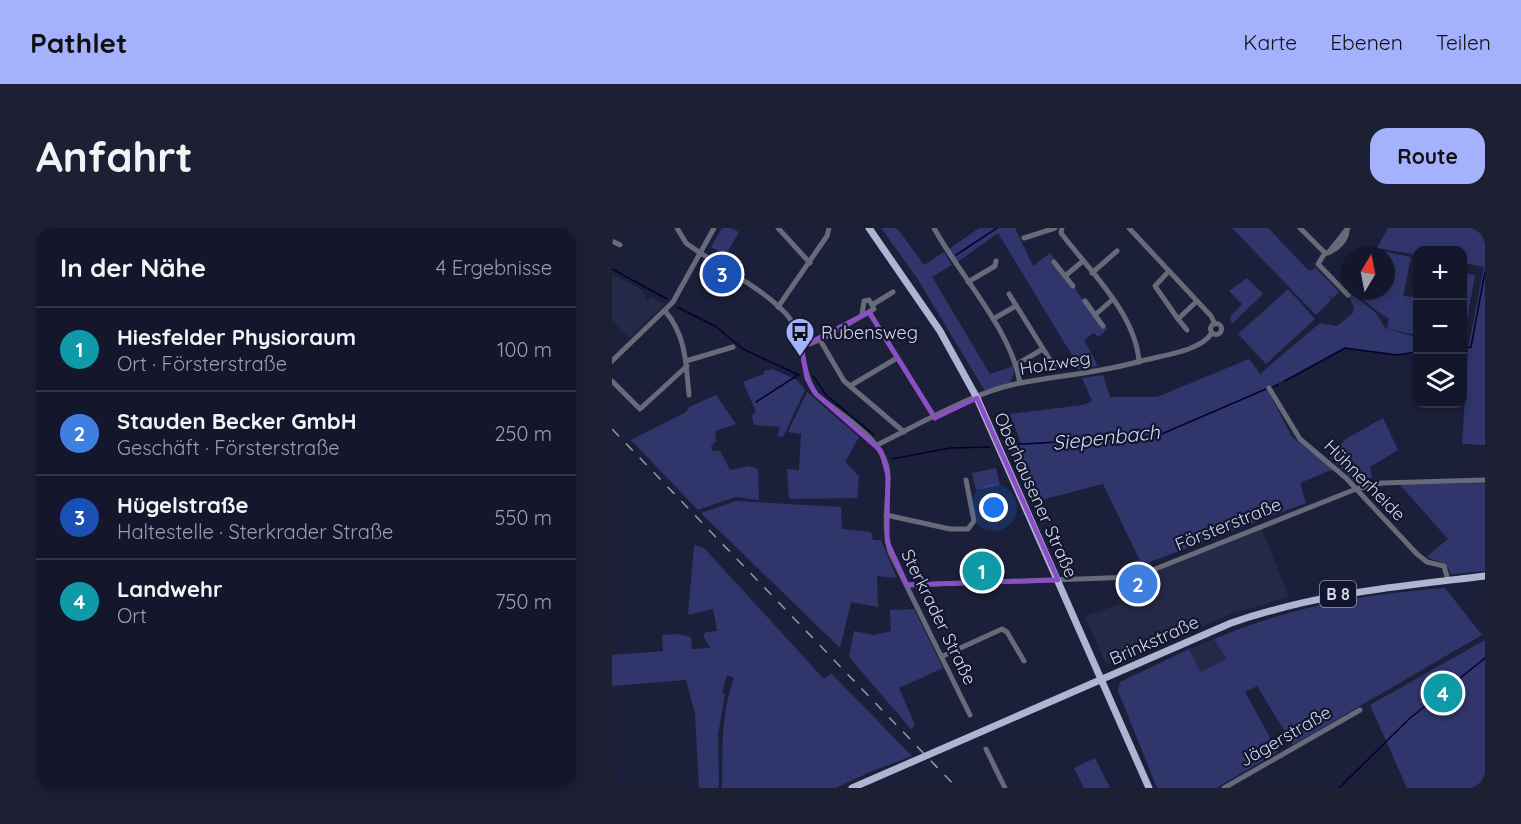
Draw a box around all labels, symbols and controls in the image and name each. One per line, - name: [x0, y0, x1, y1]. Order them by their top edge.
- text: Pathlet: [30, 25, 127, 60]
- text: Karte: [1243, 29, 1297, 55]
- text: Ebenen: [1330, 29, 1403, 55]
- text: Teilen: [1436, 29, 1491, 55]
- button: Route: [1370, 128, 1485, 184]
- text: Anfahrt: [36, 130, 193, 183]
- north arrow: [1341, 246, 1395, 300]
- map controls: [1413, 246, 1467, 408]
- button: +: [1413, 246, 1467, 300]
- text: In der Nähe: [60, 251, 206, 284]
- pin: 3: [702, 252, 742, 296]
- text: 4 Ergebnisse: [436, 255, 552, 280]
- button: −: [1413, 300, 1467, 354]
- bus stop icon: Rubensweg: [784, 316, 816, 358]
- place label: Rubensweg: [821, 321, 918, 344]
- text: Hiesfelder Physioraum: [117, 323, 356, 351]
- text: 1: [76, 337, 83, 362]
- text: 100 m: [497, 337, 552, 362]
- street label: Holzweg: [1018, 346, 1092, 380]
- text: Ort · Försterstraße: [117, 351, 287, 376]
- button: layers: [1413, 354, 1467, 408]
- text: Stauden Becker GmbH: [117, 407, 356, 435]
- street label: Oberhausener Straße: [989, 409, 1083, 581]
- water label: Siepenbach: [1051, 419, 1162, 455]
- text: 2: [74, 421, 85, 446]
- text: 250 m: [494, 421, 552, 446]
- street label: Hühnerheide: [1319, 434, 1411, 526]
- text: Geschäft · Försterstraße: [117, 435, 340, 460]
- text: Hügelstraße: [117, 491, 248, 519]
- street label: Försterstraße: [1171, 492, 1285, 556]
- your location: [979, 493, 1008, 522]
- text: 3: [74, 505, 85, 530]
- text: 550 m: [495, 505, 552, 530]
- text: Haltestelle · Sterkrader Straße: [117, 519, 393, 544]
- street label: Sterkrader Straße: [896, 545, 982, 689]
- pin: 1: [962, 548, 1001, 594]
- pin: 2: [1118, 562, 1158, 606]
- text: Landwehr: [117, 575, 222, 603]
- road number: B 8: [1320, 581, 1356, 607]
- text: 4: [74, 589, 85, 614]
- text: 750 m: [495, 589, 552, 614]
- text: Ort: [117, 603, 147, 628]
- street label: Brinkstraße: [1106, 610, 1202, 670]
- pin: 4: [1424, 670, 1462, 716]
- street label: Jägerstraße: [1235, 700, 1335, 772]

